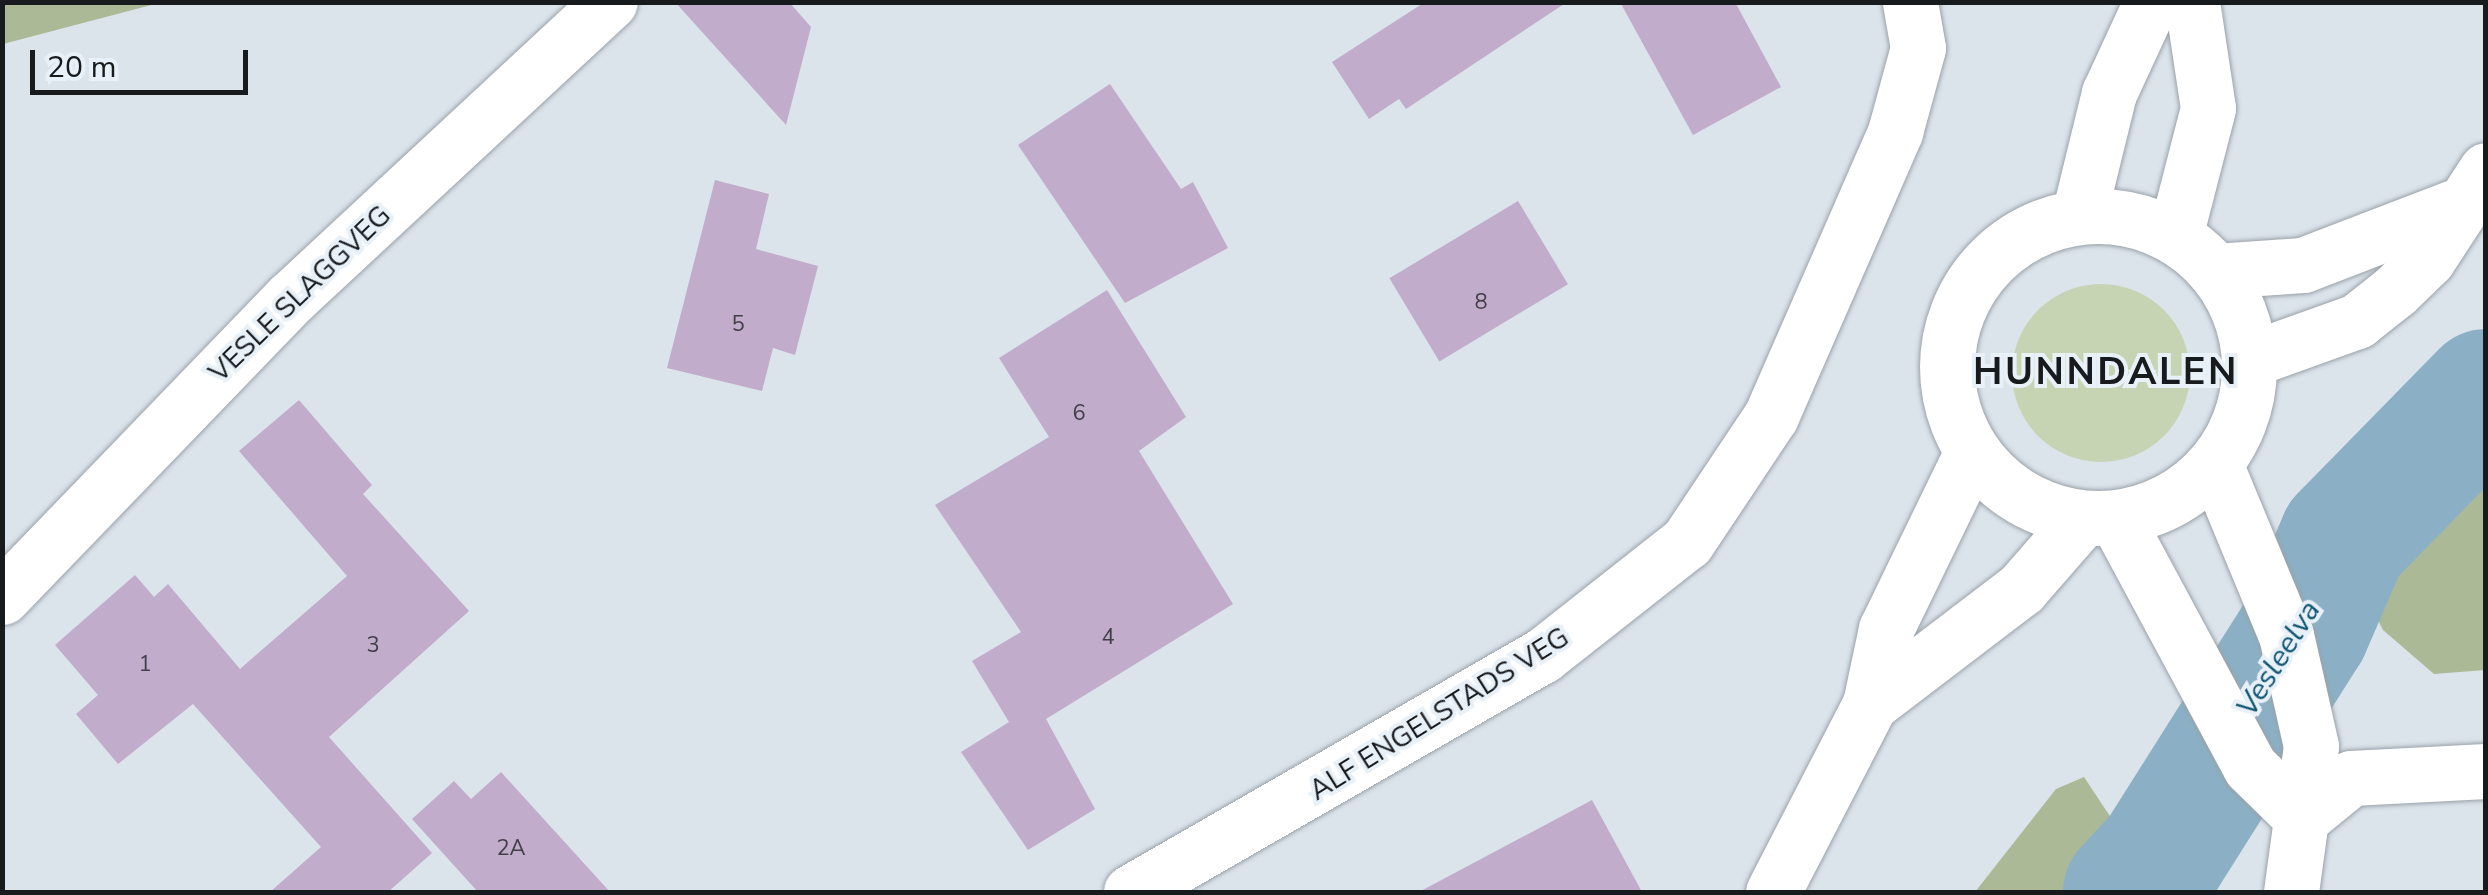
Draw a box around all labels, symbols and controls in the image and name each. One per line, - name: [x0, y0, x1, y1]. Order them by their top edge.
- scale bar: [35, 30, 252, 92]
- text: 20 m: [47, 47, 116, 88]
- street label: VESLE SLAGGVEG: [202, 199, 398, 389]
- house number: 8: [1474, 290, 1488, 316]
- house number: 5: [731, 312, 745, 338]
- district label: HUNNDALEN: [1973, 349, 2239, 395]
- house number: 6: [1072, 401, 1086, 427]
- water label: Vesleelva: [2229, 595, 2329, 723]
- street label: ALF ENGELSTADS VEG: [1303, 620, 1575, 808]
- house number: 4: [1101, 625, 1115, 651]
- house number: 3: [366, 633, 380, 659]
- house number: 1: [138, 652, 152, 678]
- house number: 2A: [496, 836, 526, 862]

